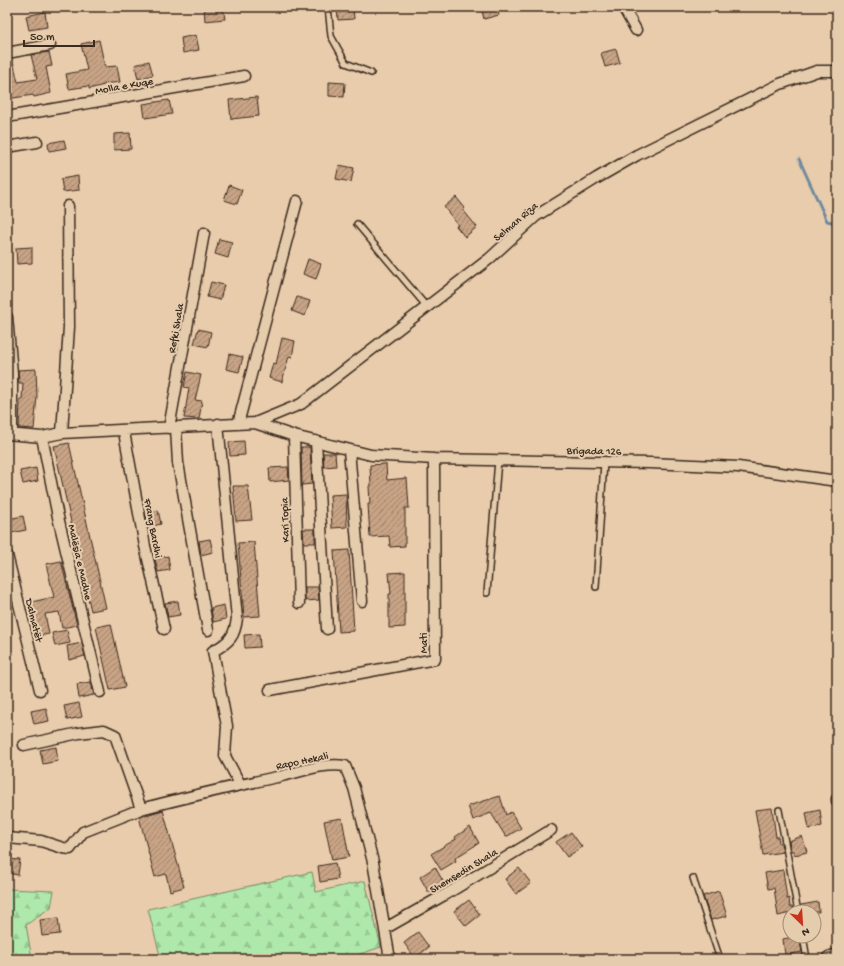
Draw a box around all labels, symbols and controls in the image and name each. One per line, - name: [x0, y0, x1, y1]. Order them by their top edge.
- scale bar: [24, 22, 94, 48]
- text: 50 m: [30, 31, 55, 45]
- street label: Molla e Kuqe: [94, 76, 155, 98]
- street label: Selman Riza: [492, 200, 542, 245]
- street label: Refki Shala: [166, 301, 187, 354]
- street label: Brigada 126: [565, 446, 622, 458]
- street label: Kari Topia: [279, 496, 293, 543]
- street label: Frang Bardhi: [140, 497, 164, 559]
- street label: Malësia e Madhe: [65, 524, 94, 602]
- street label: Dalmatët: [22, 597, 45, 645]
- street label: Mati: [419, 633, 431, 653]
- street label: Rapo Hekali: [275, 751, 330, 773]
- street label: Shemsedin Shala: [428, 846, 501, 897]
- north arrow: [782, 904, 822, 944]
- text: N: [800, 924, 811, 938]

